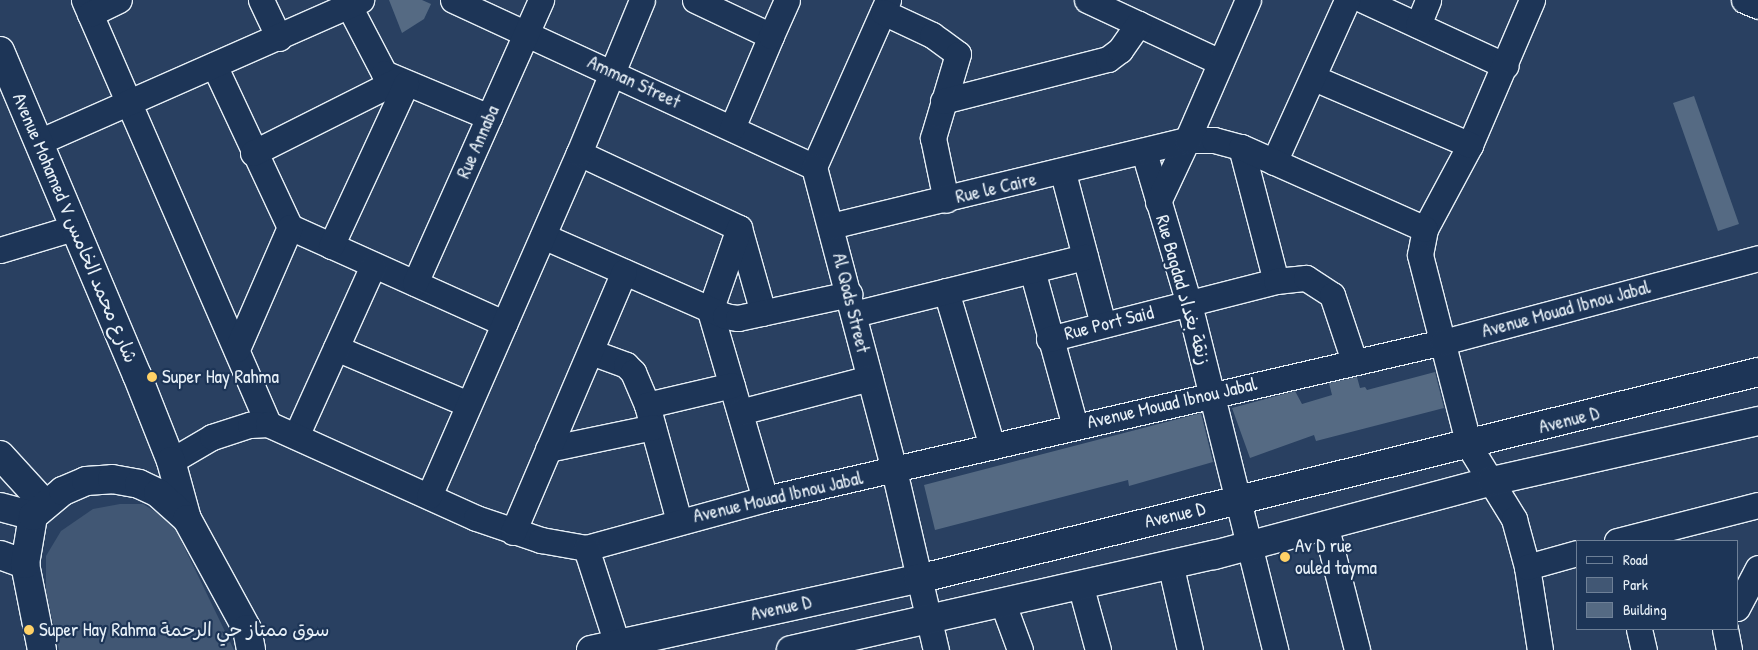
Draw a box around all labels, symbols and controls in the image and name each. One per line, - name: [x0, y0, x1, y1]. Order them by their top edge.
- street label: Amman Street: [584, 51, 684, 113]
- street label: Avenue Mohamed V شارع محمد الخامس: [8, 90, 142, 366]
- street label: Rue Annaba: [452, 102, 504, 182]
- street label: Rue le Caire: [953, 168, 1039, 208]
- street label: Rue Bagdad زنقة بغداد: [1151, 212, 1215, 368]
- street label: Al Qods Street: [828, 251, 874, 355]
- street label: Avenue Mouad Ibnou Jabal: [1479, 276, 1653, 342]
- street label: Rue Port Said: [1062, 301, 1156, 345]
- place label: Super Hay Rahma: [162, 366, 279, 388]
- marker: Super Hay Rahma: [146, 371, 158, 383]
- street label: Avenue Mouad Ibnou Jabal: [1085, 372, 1259, 434]
- street label: Avenue D: [1536, 401, 1602, 439]
- street label: Avenue Mouad Ibnou Jabal: [691, 466, 865, 528]
- street label: Avenue D: [1142, 497, 1208, 533]
- place label: Av D rue ouled tayma: [1295, 535, 1377, 579]
- legend: [1576, 540, 1738, 630]
- text: Road: [1623, 549, 1648, 570]
- marker: Av D rue ouled tayma: [1279, 551, 1291, 563]
- text: Park: [1623, 574, 1648, 595]
- street label: Avenue D: [749, 590, 813, 626]
- text: Building: [1623, 599, 1667, 620]
- place label: Super Hay Rahma سوق ممتاز حي الرحمة: [39, 619, 329, 641]
- marker: Super Hay Rahma سوق ممتاز حي الرحمة: [23, 624, 35, 636]

